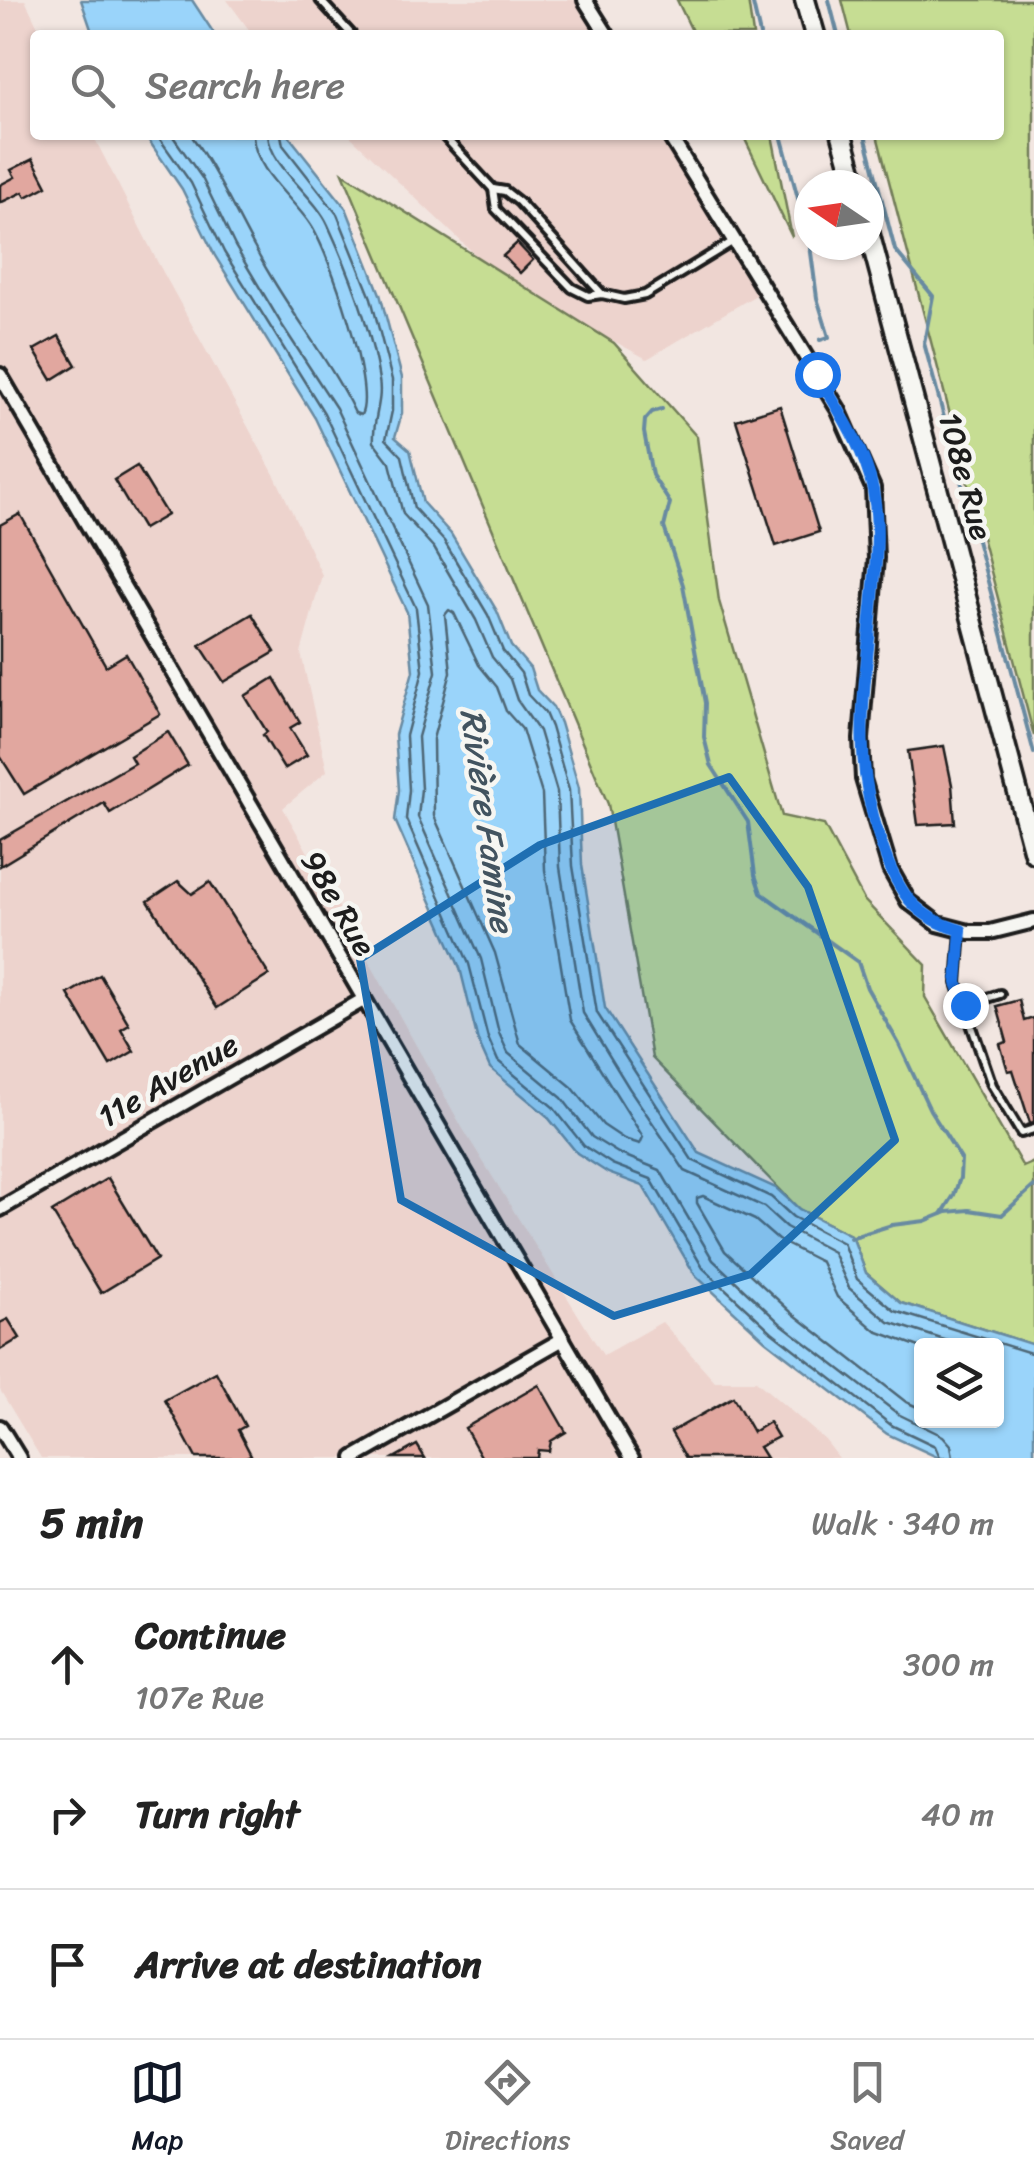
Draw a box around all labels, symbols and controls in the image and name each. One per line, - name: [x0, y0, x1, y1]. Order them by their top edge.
- search box: [30, 30, 1004, 140]
- text: Search here: [145, 52, 345, 119]
- icon: search: [65, 58, 120, 113]
- north arrow: [794, 170, 884, 260]
- route start: [795, 352, 841, 398]
- street label: 108e Rue: [921, 406, 1010, 546]
- water label: Rivière Famine: [442, 705, 535, 938]
- street label: 98e Rue: [285, 839, 392, 968]
- route end: [943, 983, 989, 1029]
- street label: 11e Avenue: [87, 1017, 250, 1144]
- map controls: [914, 1338, 1004, 1428]
- button: layers: [914, 1338, 1004, 1428]
- text: 5 min: [40, 1486, 143, 1560]
- text: Walk · 340 m: [811, 1495, 994, 1552]
- text: Continue: [135, 1602, 286, 1669]
- text: 300 m: [903, 1636, 994, 1693]
- icon: ahead: [40, 1637, 95, 1692]
- text: 107e Rue: [135, 1669, 264, 1726]
- text: Turn right: [135, 1781, 300, 1848]
- text: 40 m: [921, 1786, 994, 1843]
- icon: right: [40, 1787, 95, 1842]
- text: Arrive at destination: [135, 1931, 482, 1998]
- icon: arrive: [40, 1937, 95, 1992]
- tab: Map: [130, 2055, 185, 2164]
- tab: Directions: [445, 2055, 570, 2164]
- tab: Saved: [830, 2055, 904, 2164]

